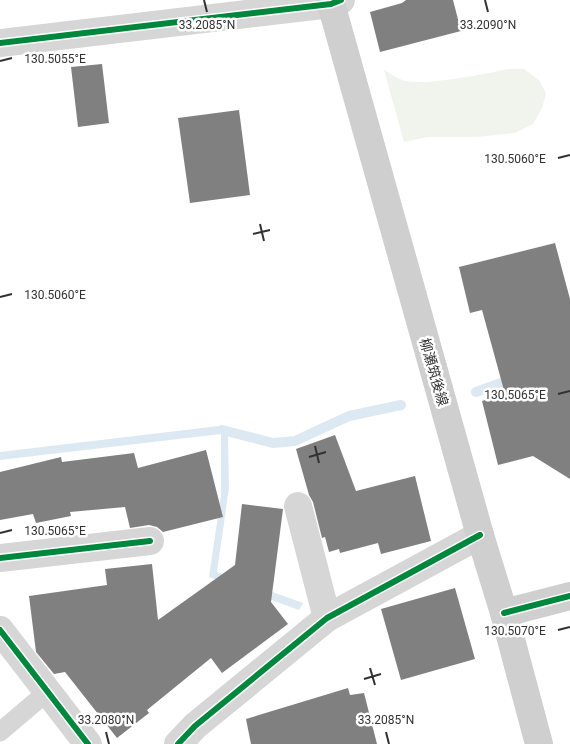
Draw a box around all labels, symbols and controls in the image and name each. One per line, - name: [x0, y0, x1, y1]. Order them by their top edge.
- text: 33.2085°N: [179, 18, 235, 32]
- text: 33.2090°N: [460, 18, 516, 32]
- text: 130.5055°E: [24, 52, 86, 66]
- text: 130.5060°E: [484, 152, 546, 166]
- text: 130.5060°E: [24, 288, 86, 302]
- street label: 柳瀬筑後線: [417, 336, 451, 408]
- text: 130.5065°E: [484, 388, 546, 402]
- text: 130.5065°E: [24, 524, 86, 538]
- text: 130.5070°E: [484, 624, 546, 638]
- text: 33.2080°N: [78, 713, 134, 727]
- text: 33.2085°N: [358, 713, 414, 727]

